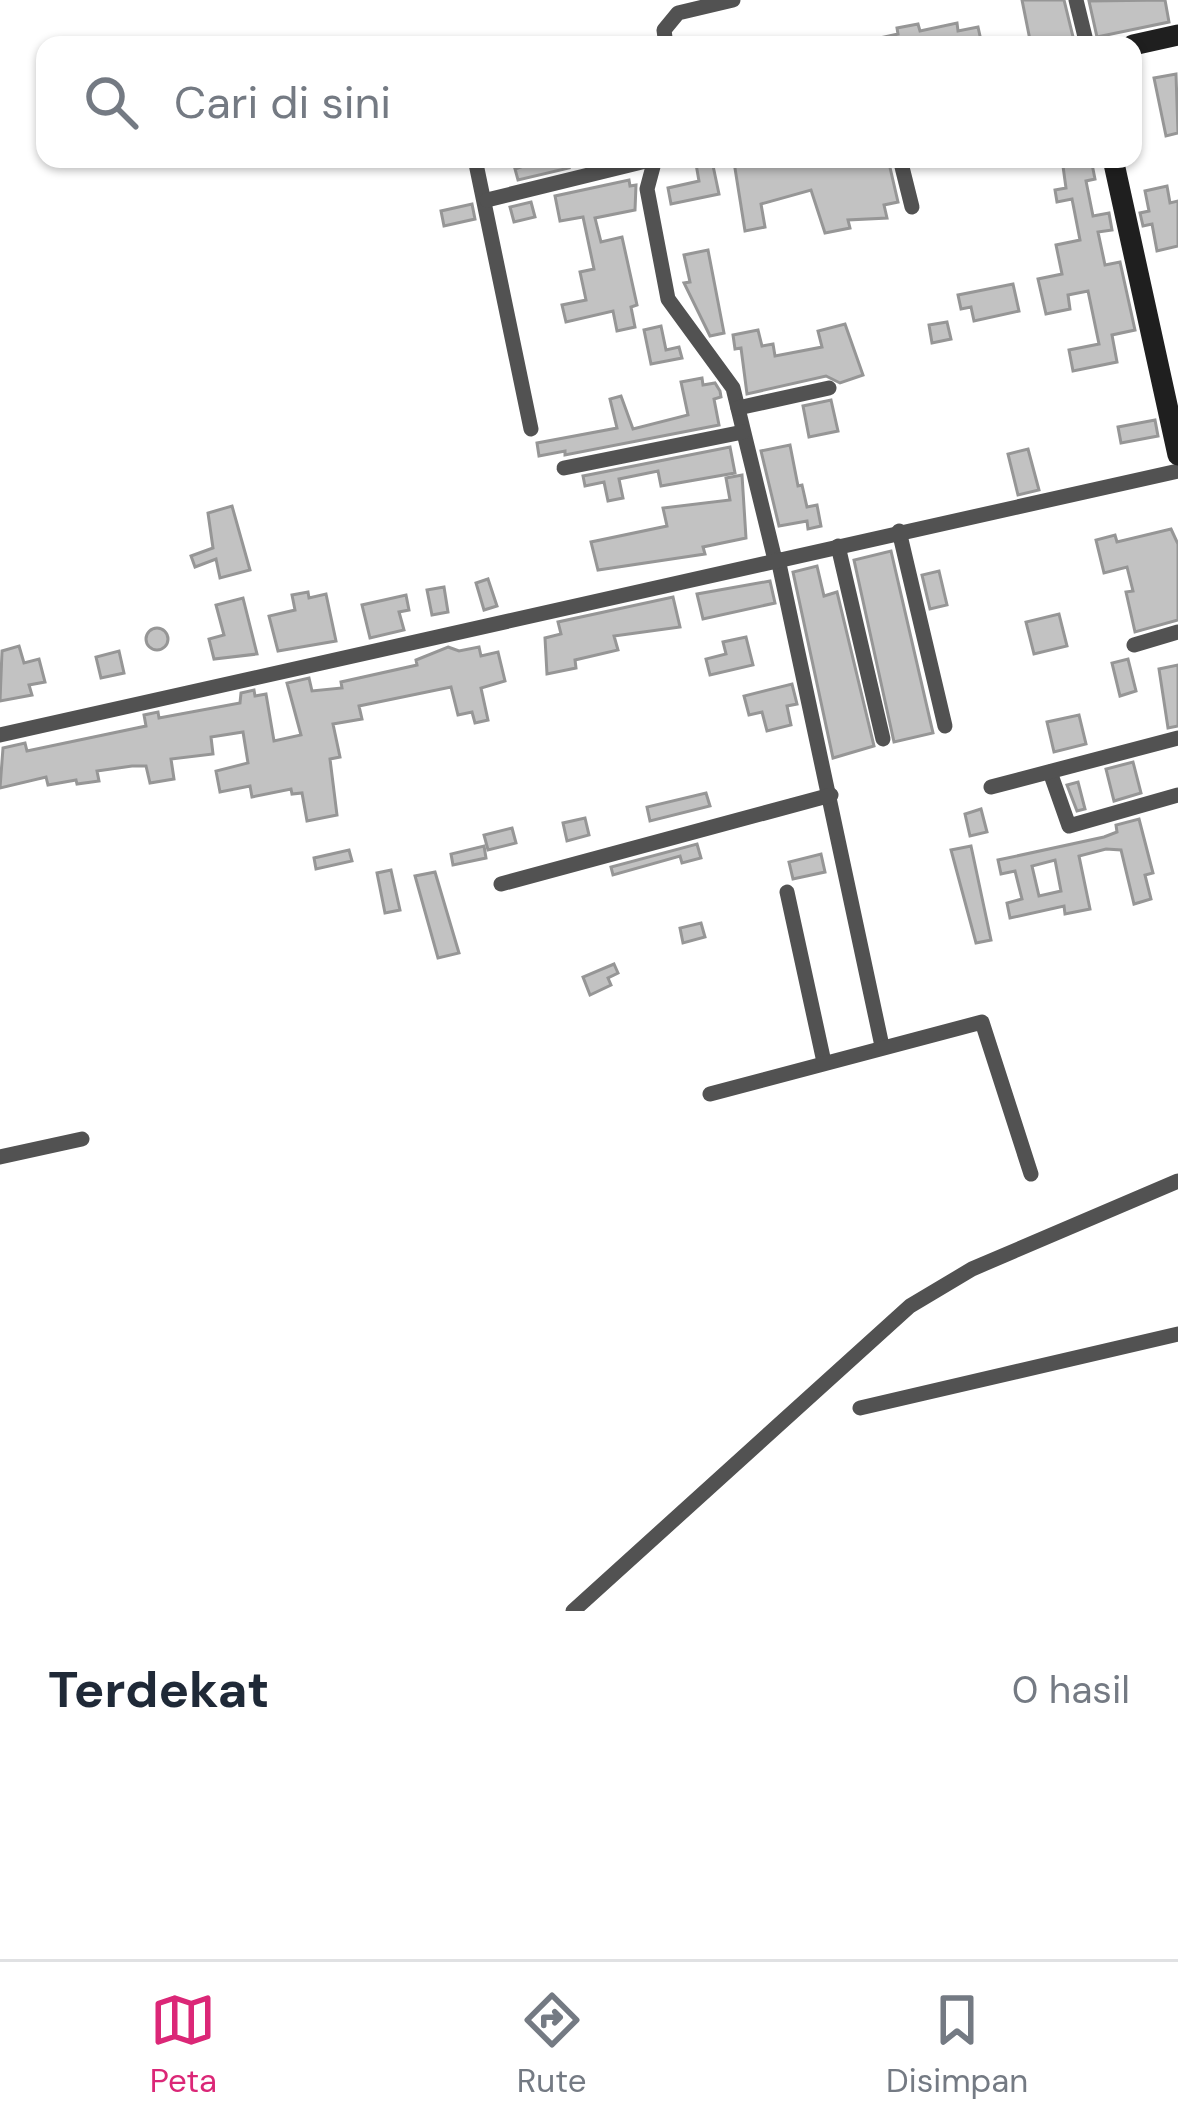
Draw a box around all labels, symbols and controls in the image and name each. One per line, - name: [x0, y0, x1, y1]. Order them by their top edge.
- search box: [36, 36, 1142, 168]
- icon: search: [78, 69, 144, 135]
- text: Cari di sini: [174, 73, 391, 132]
- text: Terdekat: [48, 1656, 269, 1723]
- text: 0 hasil: [1012, 1664, 1130, 1715]
- tab: Peta: [150, 1987, 217, 2102]
- tab: Rute: [517, 1987, 586, 2102]
- tab: Disimpan: [886, 1987, 1028, 2102]

